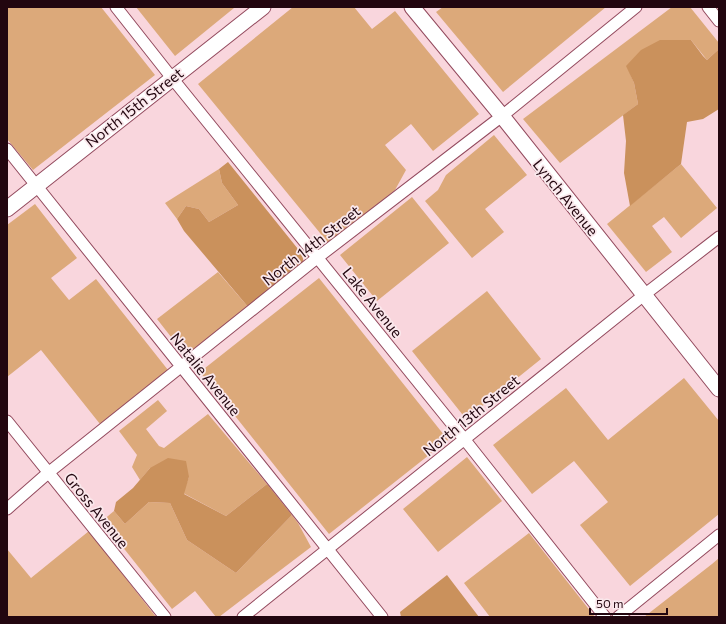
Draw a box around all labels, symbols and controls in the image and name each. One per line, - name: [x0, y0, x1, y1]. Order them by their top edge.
- street label: North 15th Street: [82, 63, 186, 151]
- street label: Lynch Avenue: [530, 155, 602, 239]
- street label: North 14th Street: [258, 201, 364, 289]
- street label: Lake Avenue: [339, 263, 407, 341]
- street label: Natalie Avenue: [167, 329, 245, 419]
- street label: North 13th Street: [419, 371, 523, 459]
- street label: Gross Avenue: [61, 469, 133, 551]
- scale bar: [590, 590, 667, 616]
- text: 50 m: [596, 596, 624, 610]

